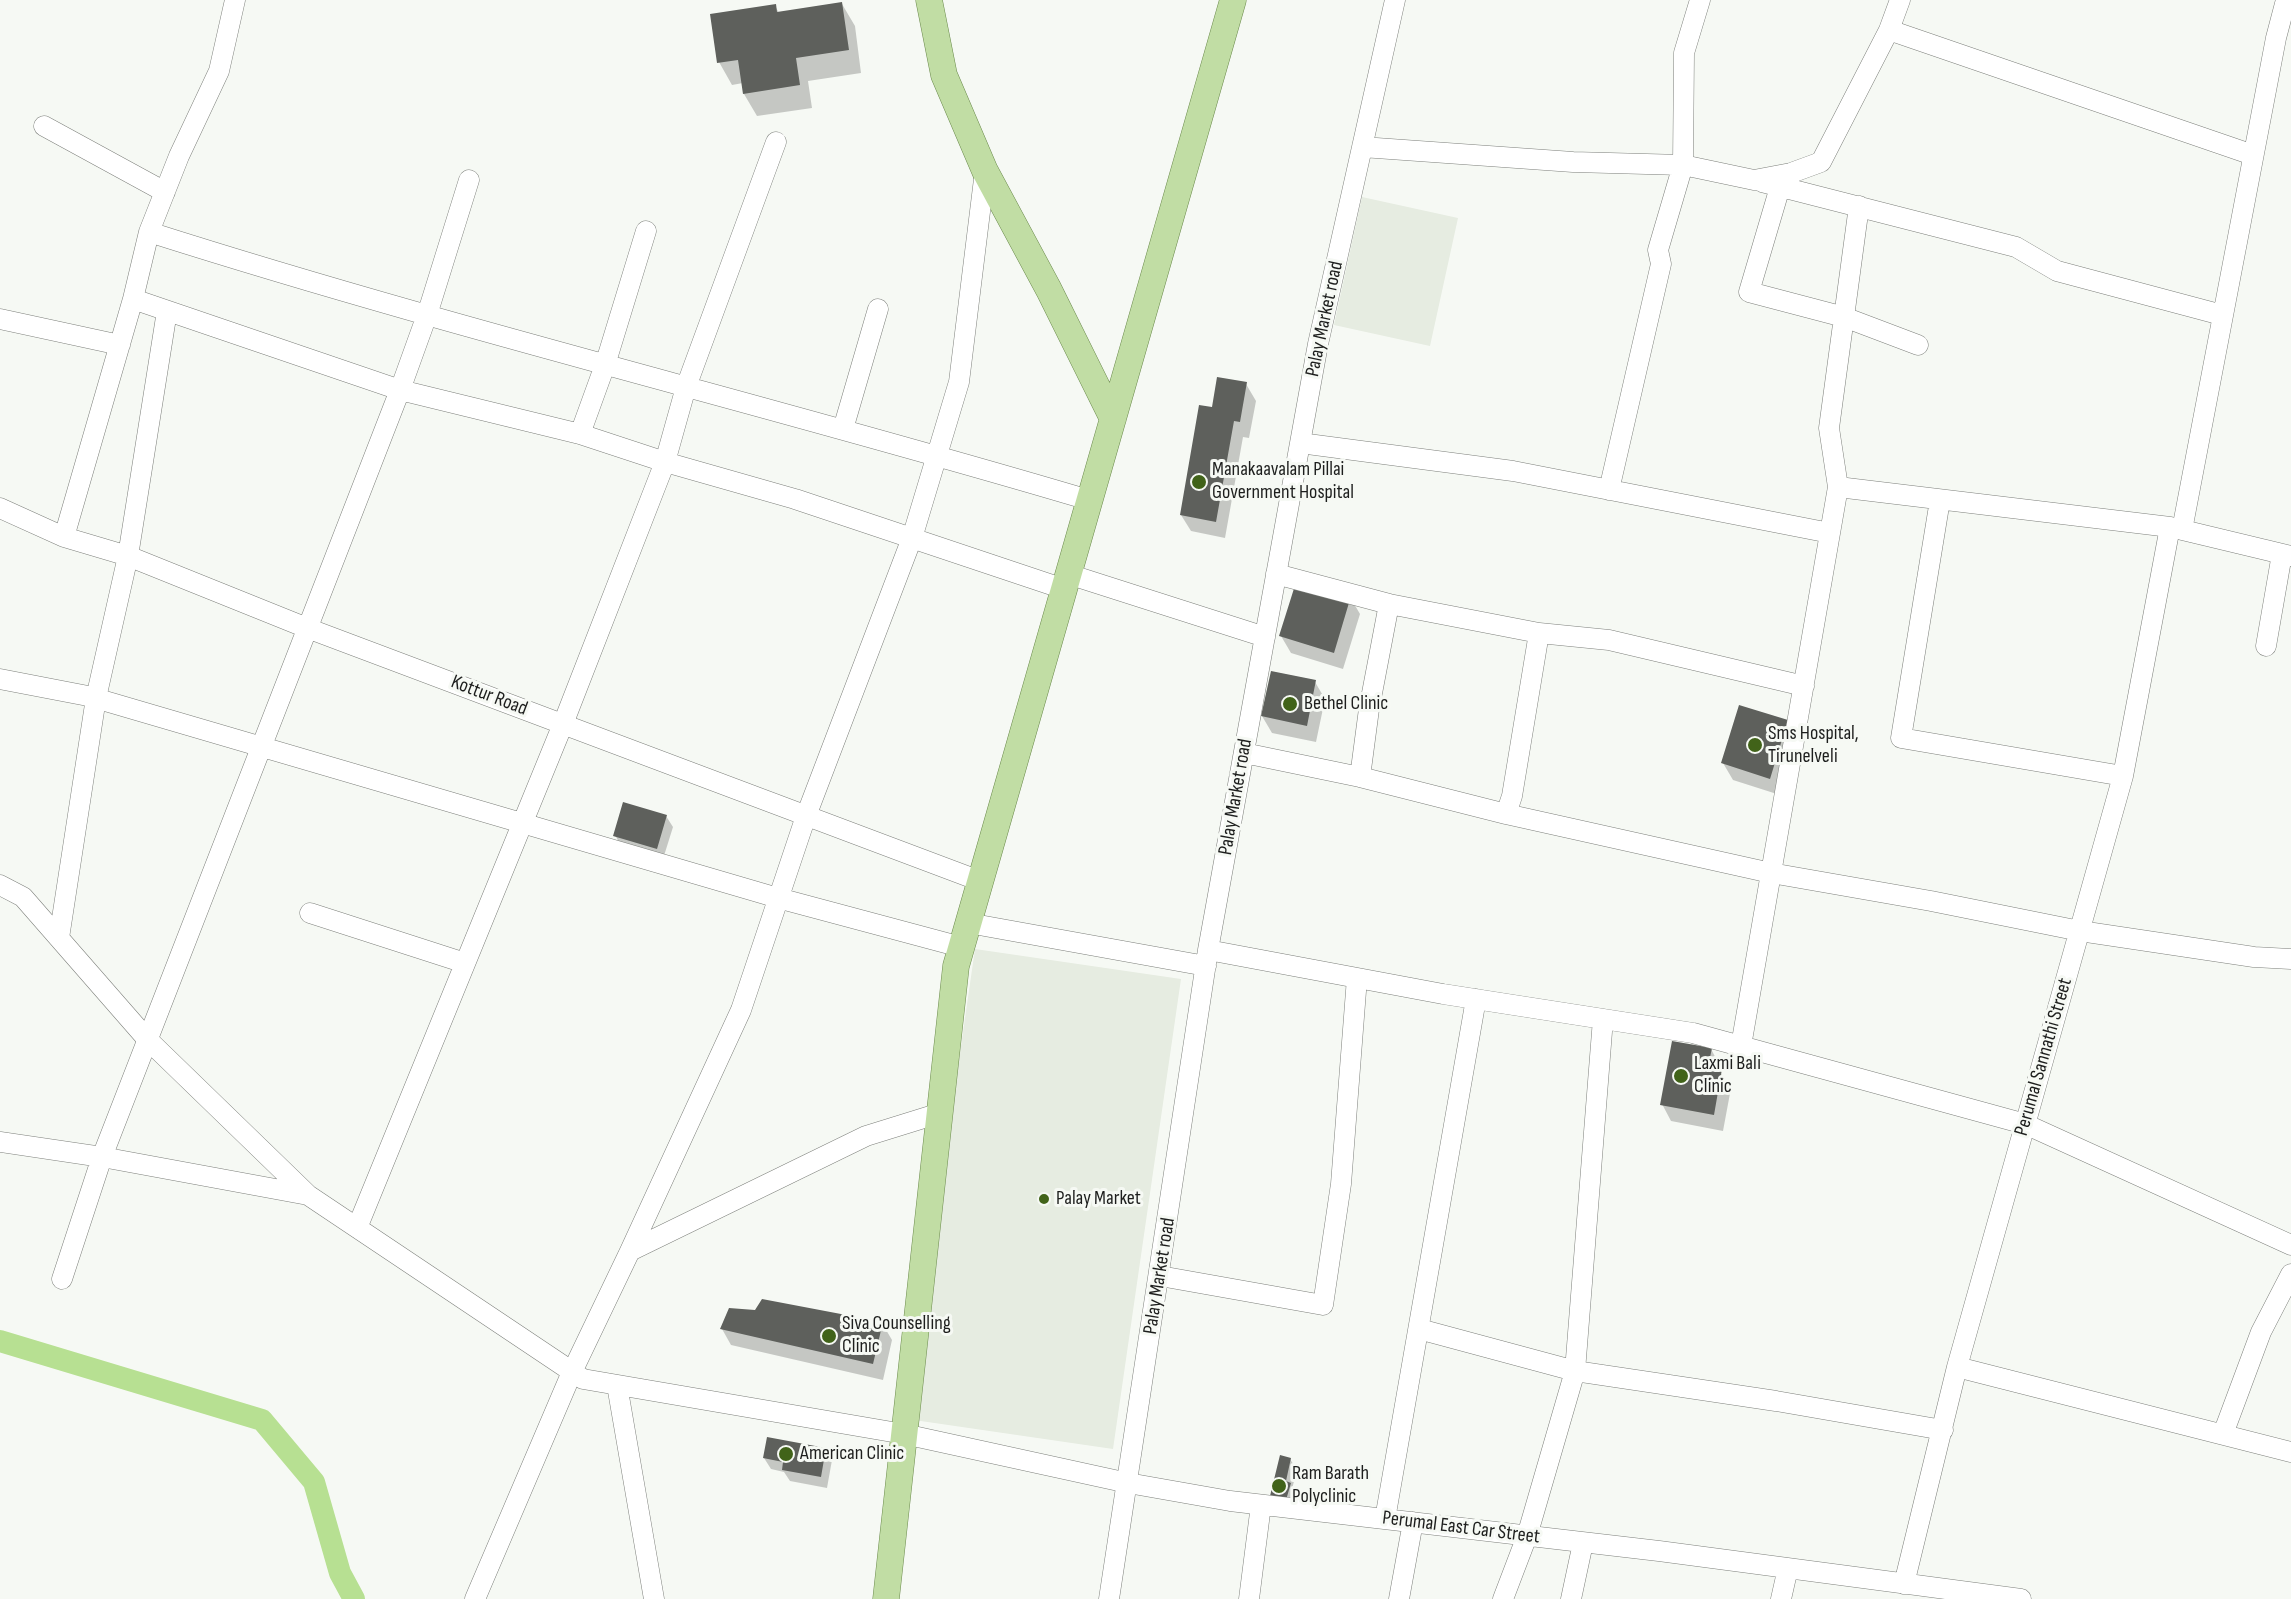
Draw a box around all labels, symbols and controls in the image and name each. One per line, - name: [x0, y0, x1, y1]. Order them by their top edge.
- street label: Palay Market road: [1301, 259, 1349, 379]
- place label: Manakaavalam Pillai Government Hospital: [1212, 458, 1354, 505]
- marker: Manakaavalam Pillai Government Hospital: [1190, 473, 1208, 491]
- street label: Kottur Road: [447, 671, 531, 721]
- place label: Bethel Clinic: [1304, 692, 1388, 716]
- marker: Bethel Clinic: [1281, 695, 1299, 713]
- place label: Sms Hospital, Tirunelveli: [1768, 722, 1859, 769]
- marker: Sms Hospital, Tirunelveli: [1746, 736, 1764, 754]
- street label: Palay Market road: [1214, 737, 1258, 857]
- street label: Perumal Sannathi Street: [2010, 975, 2078, 1139]
- place label: Laxmi Bali Clinic: [1694, 1052, 1761, 1099]
- marker: Laxmi Bali Clinic: [1672, 1067, 1690, 1085]
- place label: Palay Market: [1056, 1187, 1141, 1211]
- marker: Palay Market: [1037, 1192, 1051, 1206]
- street label: Palay Market road: [1139, 1216, 1181, 1336]
- place label: Siva Counselling Clinic: [842, 1312, 951, 1359]
- marker: Siva Counselling Clinic: [820, 1327, 838, 1345]
- place label: American Clinic: [800, 1442, 904, 1466]
- marker: American Clinic: [777, 1445, 795, 1463]
- place label: Ram Barath Polyclinic: [1292, 1462, 1369, 1509]
- marker: Ram Barath Polyclinic: [1270, 1477, 1288, 1495]
- street label: Perumal East Car Street: [1381, 1506, 1541, 1550]

